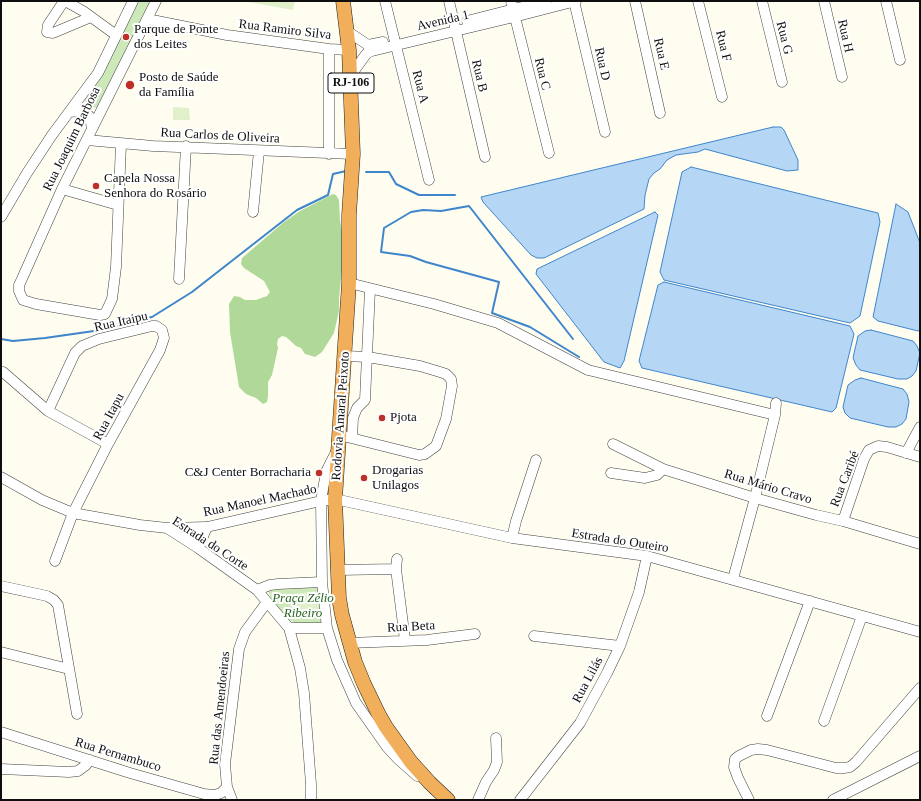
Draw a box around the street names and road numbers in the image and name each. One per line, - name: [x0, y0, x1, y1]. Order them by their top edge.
- street label: Avenida 1: [416, 7, 470, 35]
- street label: Rua Ramiro Silva: [238, 17, 332, 43]
- street label: Rua H: [834, 18, 856, 54]
- street label: Rua G: [772, 20, 796, 56]
- street label: Rua F: [712, 29, 734, 63]
- street label: Rua E: [650, 37, 672, 71]
- street label: Rua D: [591, 46, 613, 82]
- street label: Rua C: [530, 56, 554, 92]
- street label: Rua B: [468, 58, 490, 94]
- street label: Rua A: [408, 69, 432, 105]
- road number: RJ-106: [328, 73, 374, 93]
- street label: Rua Joaquim Barbosa: [40, 84, 104, 194]
- street label: Rua Carlos de Oliveira: [160, 125, 280, 147]
- street label: Rua Itaipu: [93, 308, 149, 336]
- street label: Rodovia Amaral Peixoto: [329, 351, 353, 481]
- street label: Rua Itapu: [90, 391, 128, 443]
- street label: Rua Caribé: [827, 449, 863, 509]
- street label: Rua Mário Cravo: [722, 466, 814, 508]
- street label: Rua Manoel Machado: [202, 481, 318, 521]
- street label: Estrada do Corte: [169, 514, 251, 574]
- street label: Estrada do Outeiro: [570, 526, 670, 556]
- street label: Rua Beta: [387, 618, 435, 636]
- street label: Rua das Amendoeiras: [206, 650, 234, 766]
- street label: Rua Lilás: [569, 654, 607, 706]
- street label: Rua Pernambuco: [73, 735, 163, 775]

